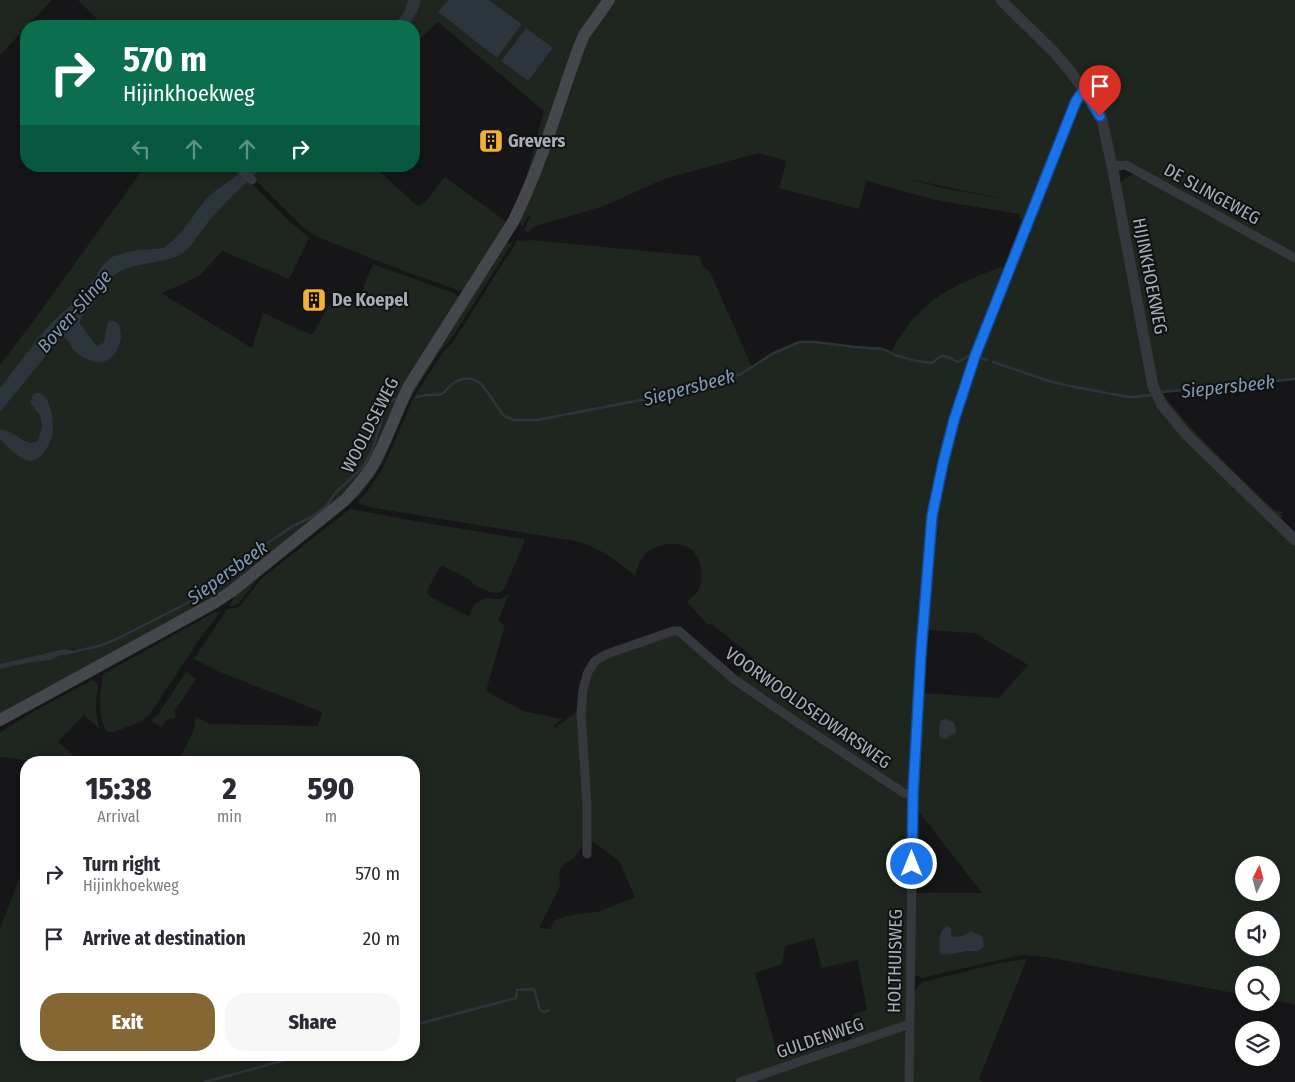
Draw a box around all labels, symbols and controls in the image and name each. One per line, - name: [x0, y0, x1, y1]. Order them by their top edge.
- text: 570 m: [123, 38, 207, 80]
- icon: right: [40, 40, 105, 105]
- pin: [1079, 65, 1121, 116]
- icon: arrive: [1086, 72, 1114, 100]
- text: Hijinkhoekweg: [123, 80, 255, 107]
- building icon: Grevers: [478, 128, 504, 154]
- place label: Grevers: [508, 130, 566, 152]
- icon: left: [127, 135, 155, 163]
- icon: ahead: [180, 135, 208, 163]
- icon: ahead: [233, 135, 261, 163]
- icon: right: [286, 135, 314, 163]
- street label: DE SLINGEWEG: [1160, 159, 1264, 229]
- street label: HIJINKHOEKWEG: [1128, 216, 1172, 336]
- water label: Boven-Slinge: [32, 265, 116, 357]
- building icon: De Koepel: [301, 287, 327, 313]
- place label: De Koepel: [332, 289, 408, 311]
- water label: Siepersbeek: [640, 364, 737, 411]
- water label: Siepersbeek: [1179, 370, 1276, 403]
- street label: WOOLDSEWEG: [337, 374, 403, 476]
- water label: Siepersbeek: [182, 536, 272, 610]
- street label: VOORWOOLDSEDWARSWEG: [721, 642, 895, 774]
- text: 15:38: [86, 771, 152, 807]
- text: 2: [222, 771, 237, 807]
- text: 590: [307, 771, 354, 807]
- text: Arrival: [97, 807, 140, 826]
- text: min: [217, 807, 242, 826]
- text: m: [325, 807, 337, 826]
- position arrow: [885, 837, 937, 889]
- text: Turn right: [83, 853, 160, 876]
- north arrow: [1235, 856, 1280, 901]
- map controls: [1235, 856, 1280, 1066]
- icon: right: [40, 860, 68, 888]
- text: 570 m: [355, 862, 400, 885]
- text: Hijinkhoekweg: [83, 876, 179, 895]
- street label: HOLTHUISWEG: [883, 909, 907, 1013]
- button: sound: [1235, 911, 1280, 956]
- icon: arrive: [40, 925, 68, 953]
- text: Arrive at destination: [83, 927, 246, 950]
- text: 20 m: [363, 927, 400, 950]
- button: search: [1235, 966, 1280, 1011]
- button: Exit: [40, 993, 215, 1051]
- button: Share: [225, 993, 400, 1051]
- street label: GULDENWEG: [774, 1013, 866, 1063]
- button: layers: [1235, 1021, 1280, 1066]

